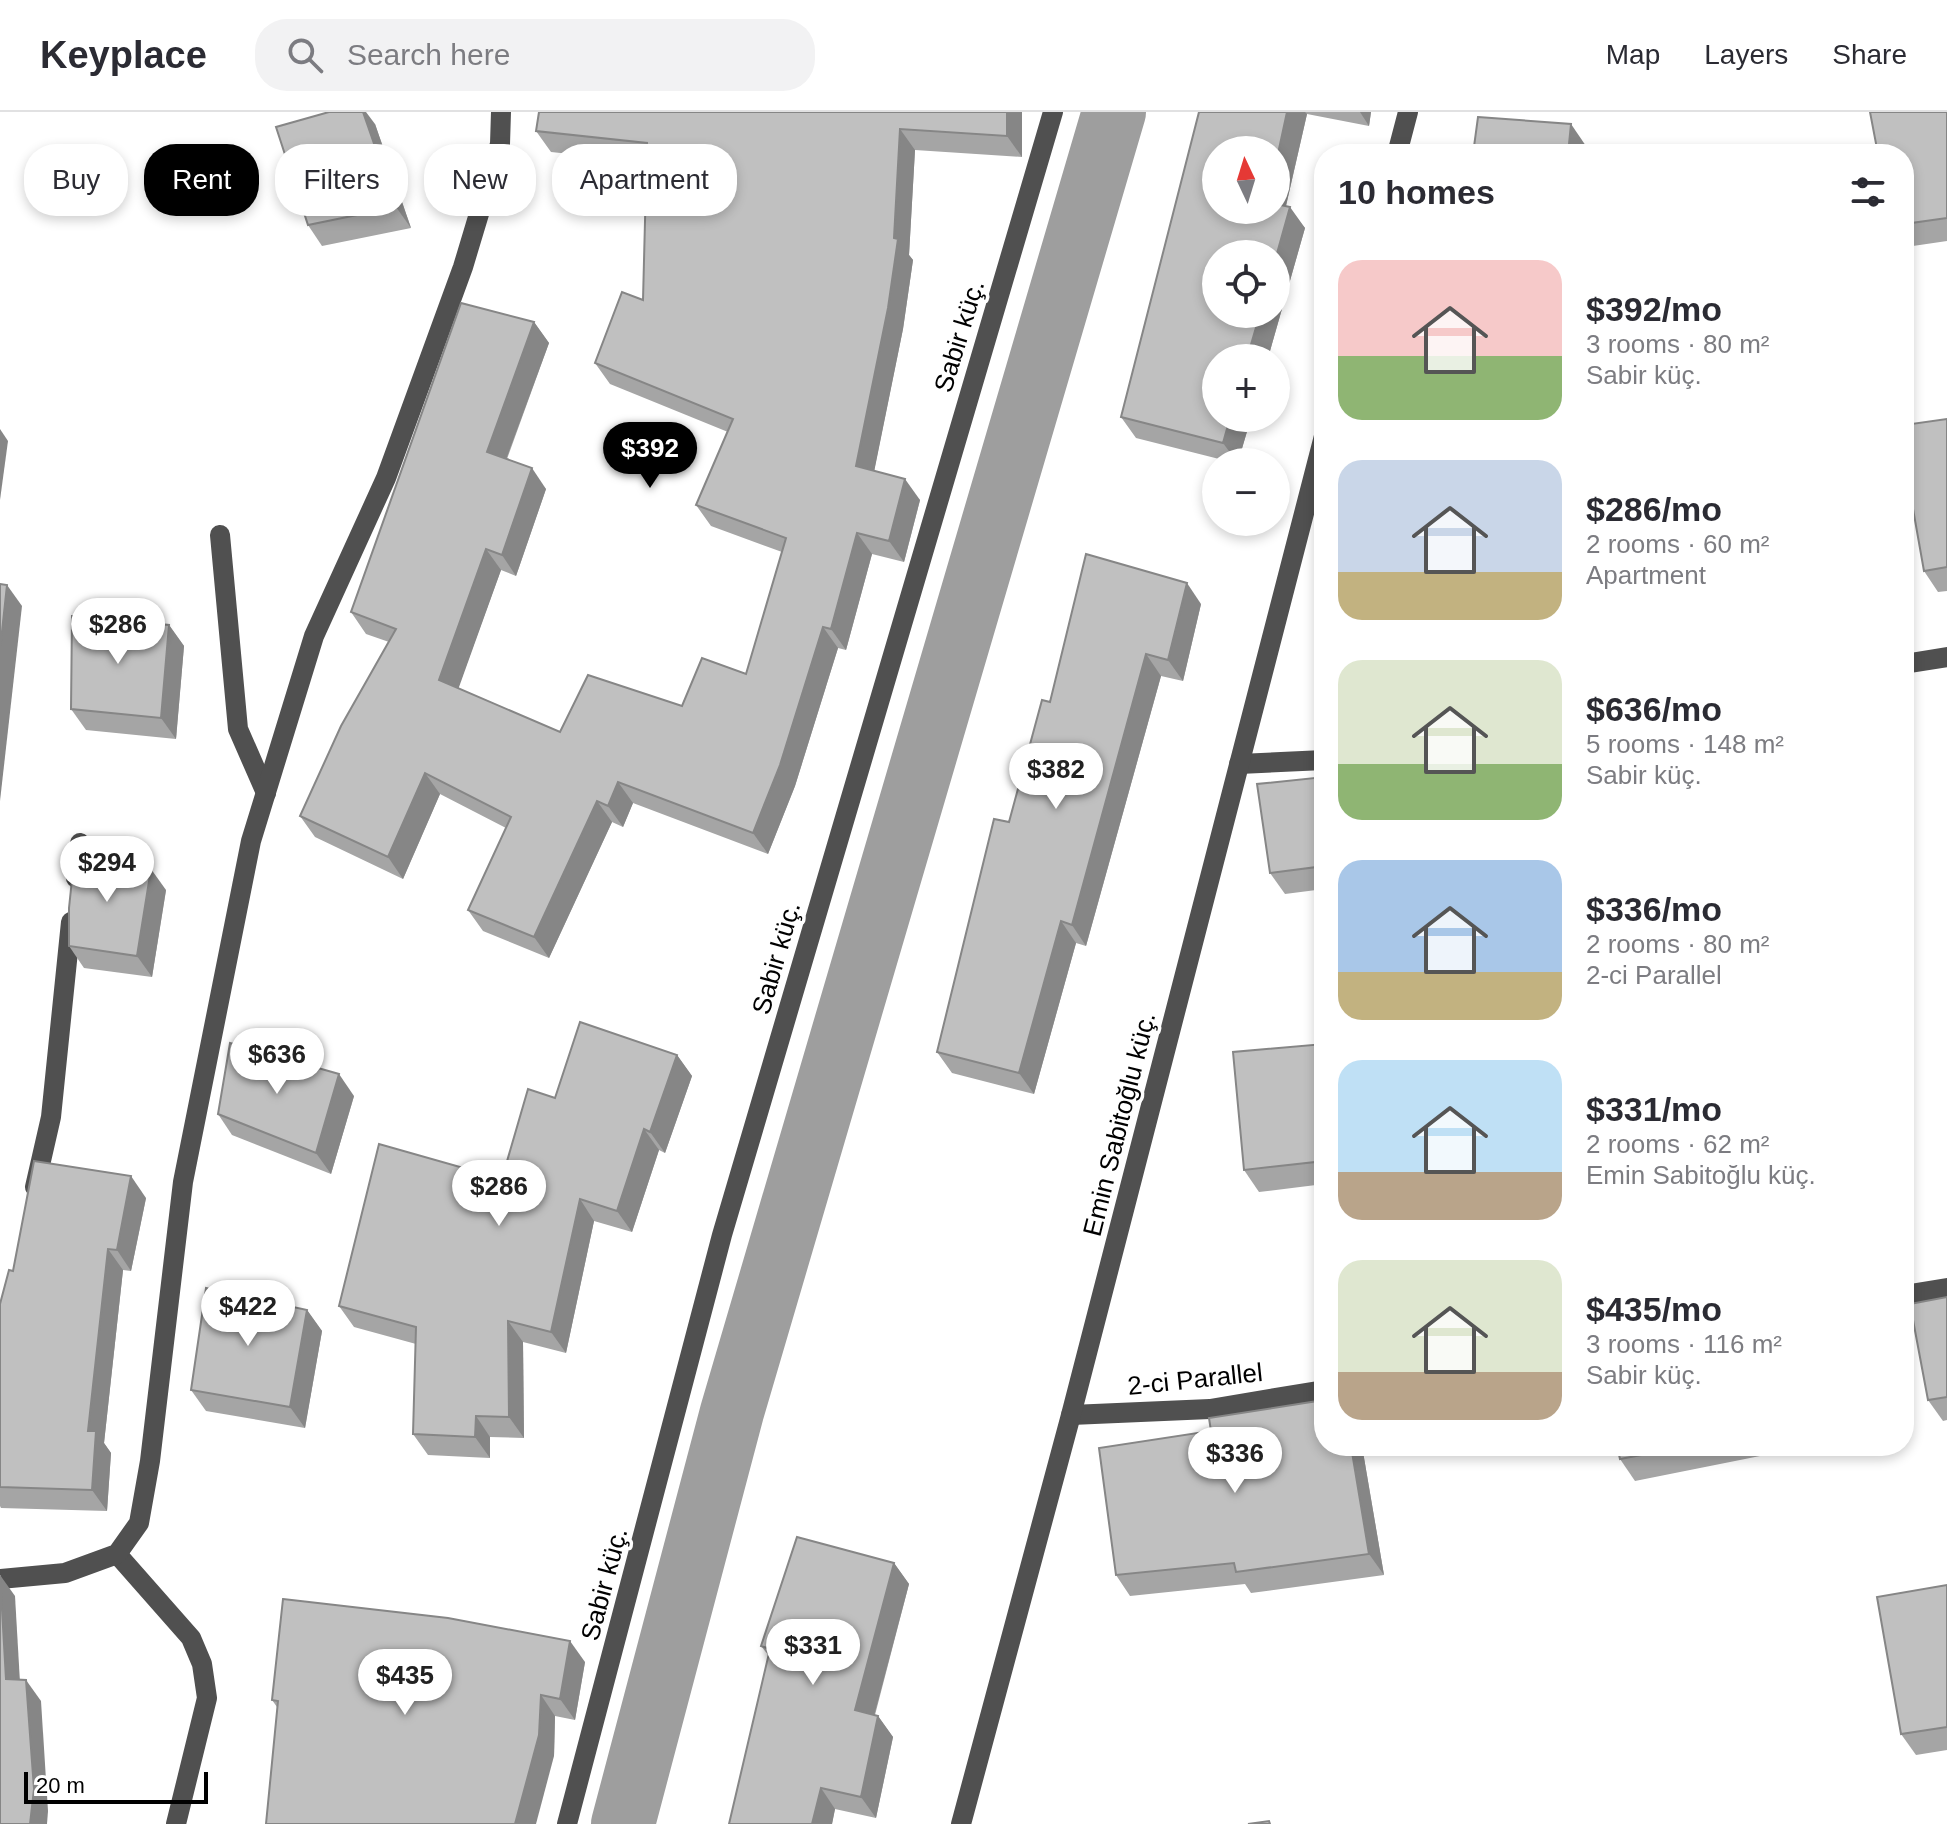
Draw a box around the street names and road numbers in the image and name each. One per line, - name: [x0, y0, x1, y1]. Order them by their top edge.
- street label: Sabir küç.: [928, 276, 990, 396]
- street label: Sabir küç.: [746, 898, 806, 1018]
- street label: Emin Sabitoğlu küç.: [1077, 1009, 1161, 1239]
- street label: 2-ci Parallel: [1126, 1357, 1264, 1401]
- street label: Sabir küç.: [575, 1524, 633, 1644]

